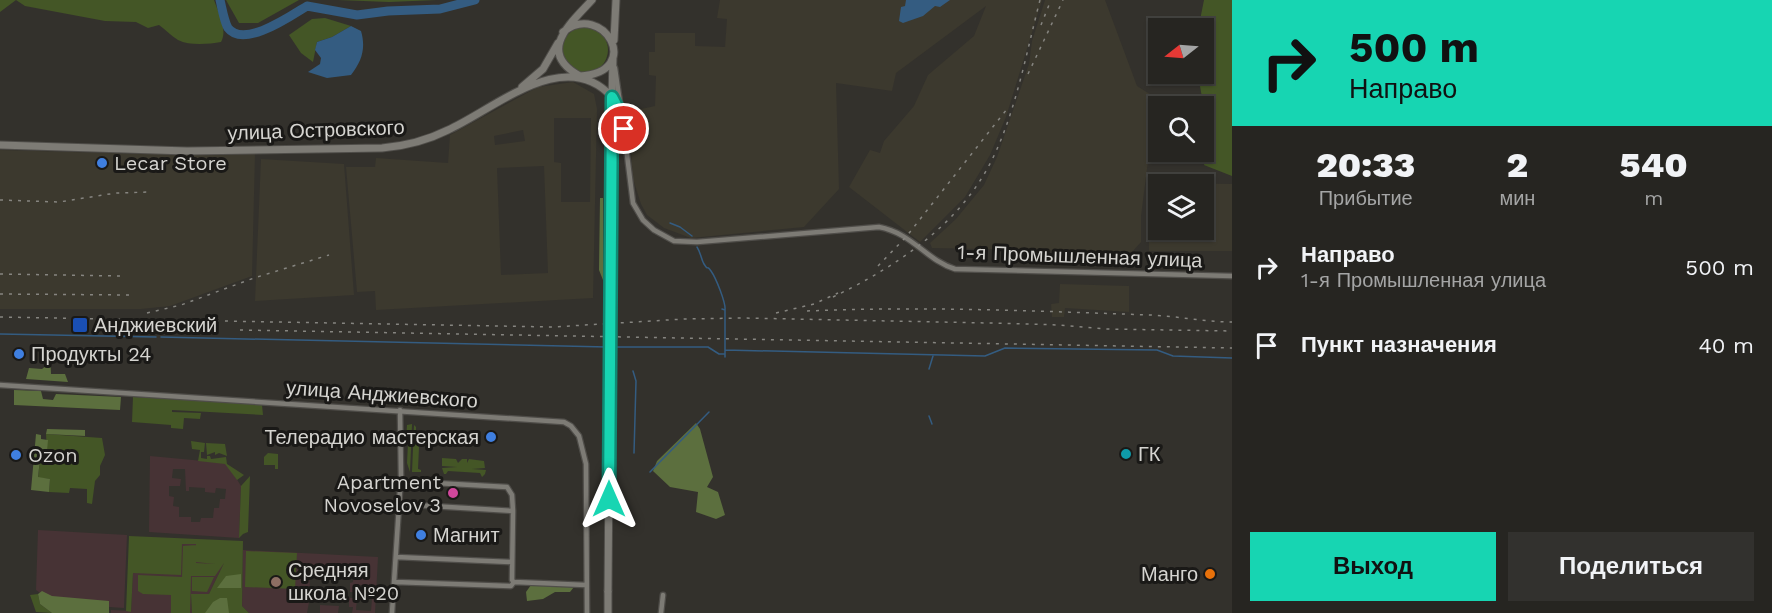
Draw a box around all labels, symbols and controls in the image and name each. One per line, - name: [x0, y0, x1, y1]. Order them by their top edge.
- north arrow: [1148, 18, 1214, 84]
- map controls: [1148, 18, 1214, 240]
- text: 500 m: [1349, 23, 1479, 72]
- icon: right: [1250, 24, 1328, 102]
- text: Направо: [1349, 73, 1457, 105]
- button: search: [1148, 96, 1214, 162]
- pin: [598, 103, 649, 154]
- icon: arrive: [607, 112, 640, 145]
- street label: улица Островского: [227, 115, 405, 145]
- text: 20:33: [1316, 144, 1415, 186]
- text: 2: [1507, 144, 1528, 186]
- text: 540: [1620, 144, 1688, 186]
- place label: Lecar Store: [114, 151, 227, 175]
- marker: Lecar Store: [95, 156, 109, 170]
- button: layers: [1148, 174, 1214, 240]
- text: Прибытие: [1319, 186, 1413, 210]
- text: мин: [1499, 186, 1535, 210]
- text: m: [1644, 186, 1663, 210]
- street label: 1-я Промышленная улица: [957, 240, 1204, 272]
- text: Направо: [1301, 242, 1395, 267]
- icon: right: [1250, 251, 1283, 284]
- text: 500 m: [1685, 255, 1754, 280]
- text: 1-я Промышленная улица: [1301, 268, 1546, 292]
- place label: Анджиевский: [94, 313, 217, 337]
- marker: Анджиевский: [71, 316, 89, 334]
- icon: arrive: [1250, 329, 1283, 362]
- text: Пункт назначения: [1301, 332, 1497, 357]
- text: 40 m: [1698, 333, 1754, 358]
- place label: Продукты 24: [31, 342, 151, 366]
- marker: Продукты 24: [12, 347, 26, 361]
- street label: улица Анджиевского: [285, 375, 479, 413]
- place label: Телерадио мастерская: [264, 425, 479, 449]
- marker: Телерадио мастерская: [484, 430, 498, 444]
- place label: ГК: [1138, 442, 1161, 466]
- place label: Ozon: [28, 443, 78, 467]
- marker: ГК: [1119, 447, 1133, 461]
- marker: Ozon: [9, 448, 23, 462]
- position arrow: [577, 467, 641, 531]
- place label: Apartment Novoselov 3: [324, 470, 442, 517]
- marker: Apartment Novoselov 3: [446, 486, 460, 500]
- place label: Магнит: [433, 523, 500, 547]
- marker: Магнит: [414, 528, 428, 542]
- button: Выход: [1250, 532, 1496, 601]
- button: Поделиться: [1508, 532, 1754, 601]
- place label: Средняя школа №20: [288, 558, 399, 605]
- place label: Манго: [1141, 562, 1198, 586]
- marker: Манго: [1203, 567, 1217, 581]
- marker: Средняя школа №20: [269, 575, 283, 589]

